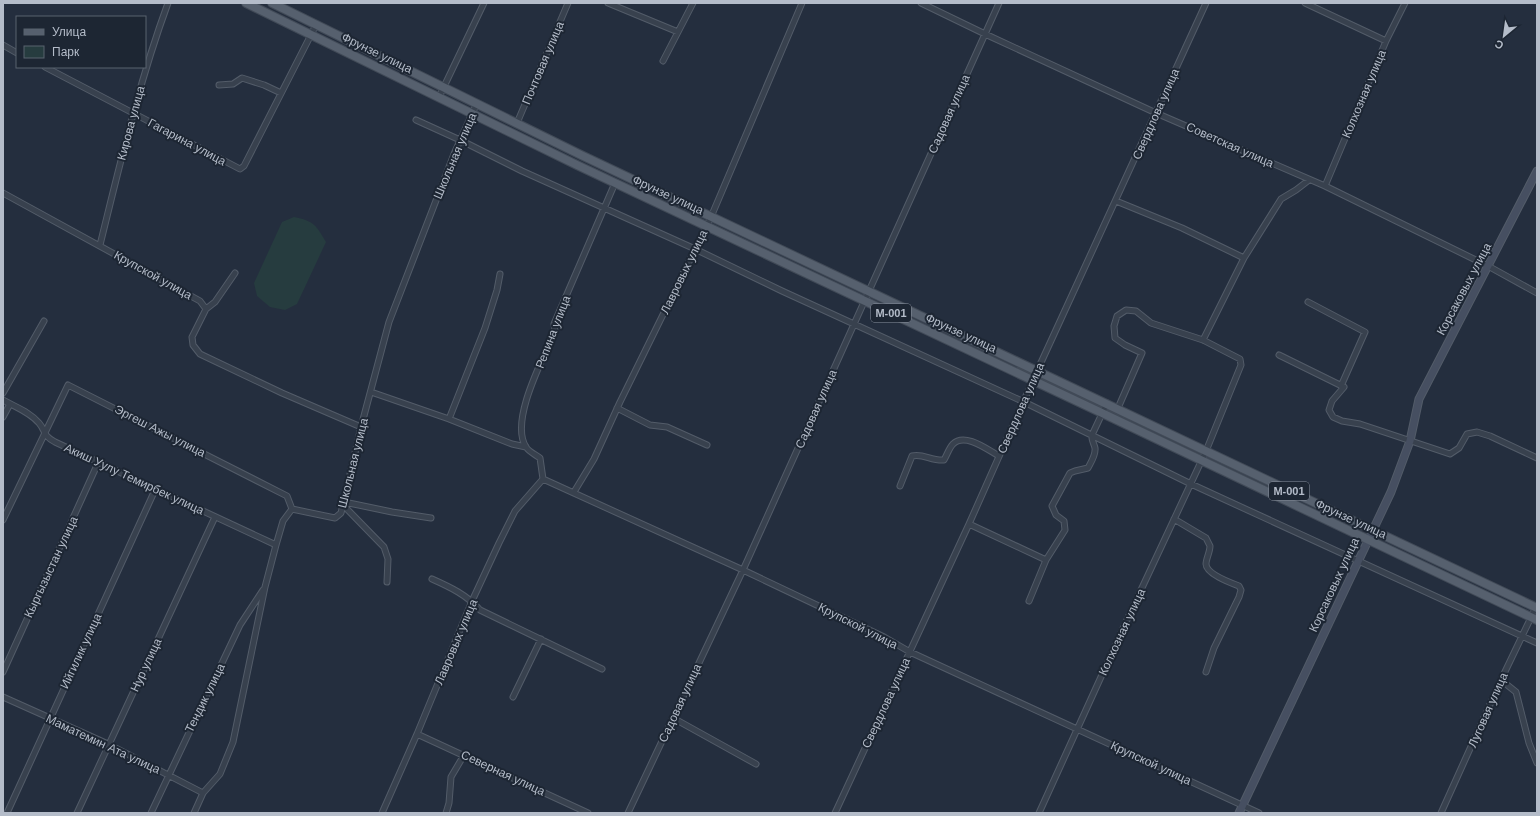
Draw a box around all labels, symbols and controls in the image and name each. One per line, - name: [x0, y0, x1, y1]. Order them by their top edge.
- legend: [16, 16, 146, 68]
- north arrow: [1484, 16, 1524, 56]
- street label: Почтовая улица: [519, 19, 567, 107]
- text: Улица: [52, 25, 86, 39]
- street label: Фрунзе улица: [339, 30, 415, 76]
- text: С: [1493, 38, 1506, 52]
- text: Парк: [52, 45, 80, 59]
- street label: Колхозная улица: [1339, 48, 1389, 140]
- street label: Свердлова улица: [1130, 66, 1182, 162]
- street label: Садовая улица: [925, 72, 973, 156]
- street label: Кирова улица: [114, 84, 148, 162]
- street label: Школьная улица: [431, 111, 480, 201]
- street label: Гагарина улица: [146, 116, 229, 169]
- street label: Советская улица: [1184, 119, 1276, 171]
- street label: Фрунзе улица: [630, 172, 706, 218]
- street label: Лавровых улица: [658, 227, 711, 316]
- street label: Корсаковых улица: [1434, 240, 1494, 337]
- street label: Крупской улица: [112, 248, 195, 302]
- street label: Репина улица: [533, 293, 573, 370]
- road number: M-001: [871, 304, 911, 322]
- street label: Фрунзе улица: [923, 310, 999, 356]
- street label: Свердлова улица: [995, 360, 1047, 456]
- street label: Садовая улица: [792, 367, 840, 451]
- street label: Эргеш Ажы улица: [112, 402, 208, 460]
- street label: Школьная улица: [335, 416, 371, 509]
- street label: Акиш Уулу Темирбек улица: [62, 440, 206, 518]
- road number: M-001: [1269, 482, 1309, 500]
- street label: Фрунзе улица: [1313, 496, 1389, 542]
- street label: Кыргызыстан улица: [21, 514, 81, 620]
- street label: Корсаковых улица: [1306, 535, 1362, 634]
- street label: Колхозная улица: [1096, 586, 1148, 678]
- street label: Лавровых улица: [432, 597, 480, 687]
- street label: Крупской улица: [816, 600, 900, 652]
- street label: Ийгилик улица: [57, 611, 105, 691]
- street label: Нур улица: [127, 636, 165, 694]
- street label: Свердлова улица: [859, 655, 913, 750]
- street label: Тендик улица: [182, 661, 228, 735]
- street label: Садовая улица: [656, 661, 704, 744]
- street label: Луговая улица: [1465, 670, 1511, 750]
- street label: Маматемин Ата улица: [44, 711, 163, 777]
- street label: Крупской улица: [1109, 738, 1194, 788]
- street label: Северная улица: [459, 747, 548, 799]

